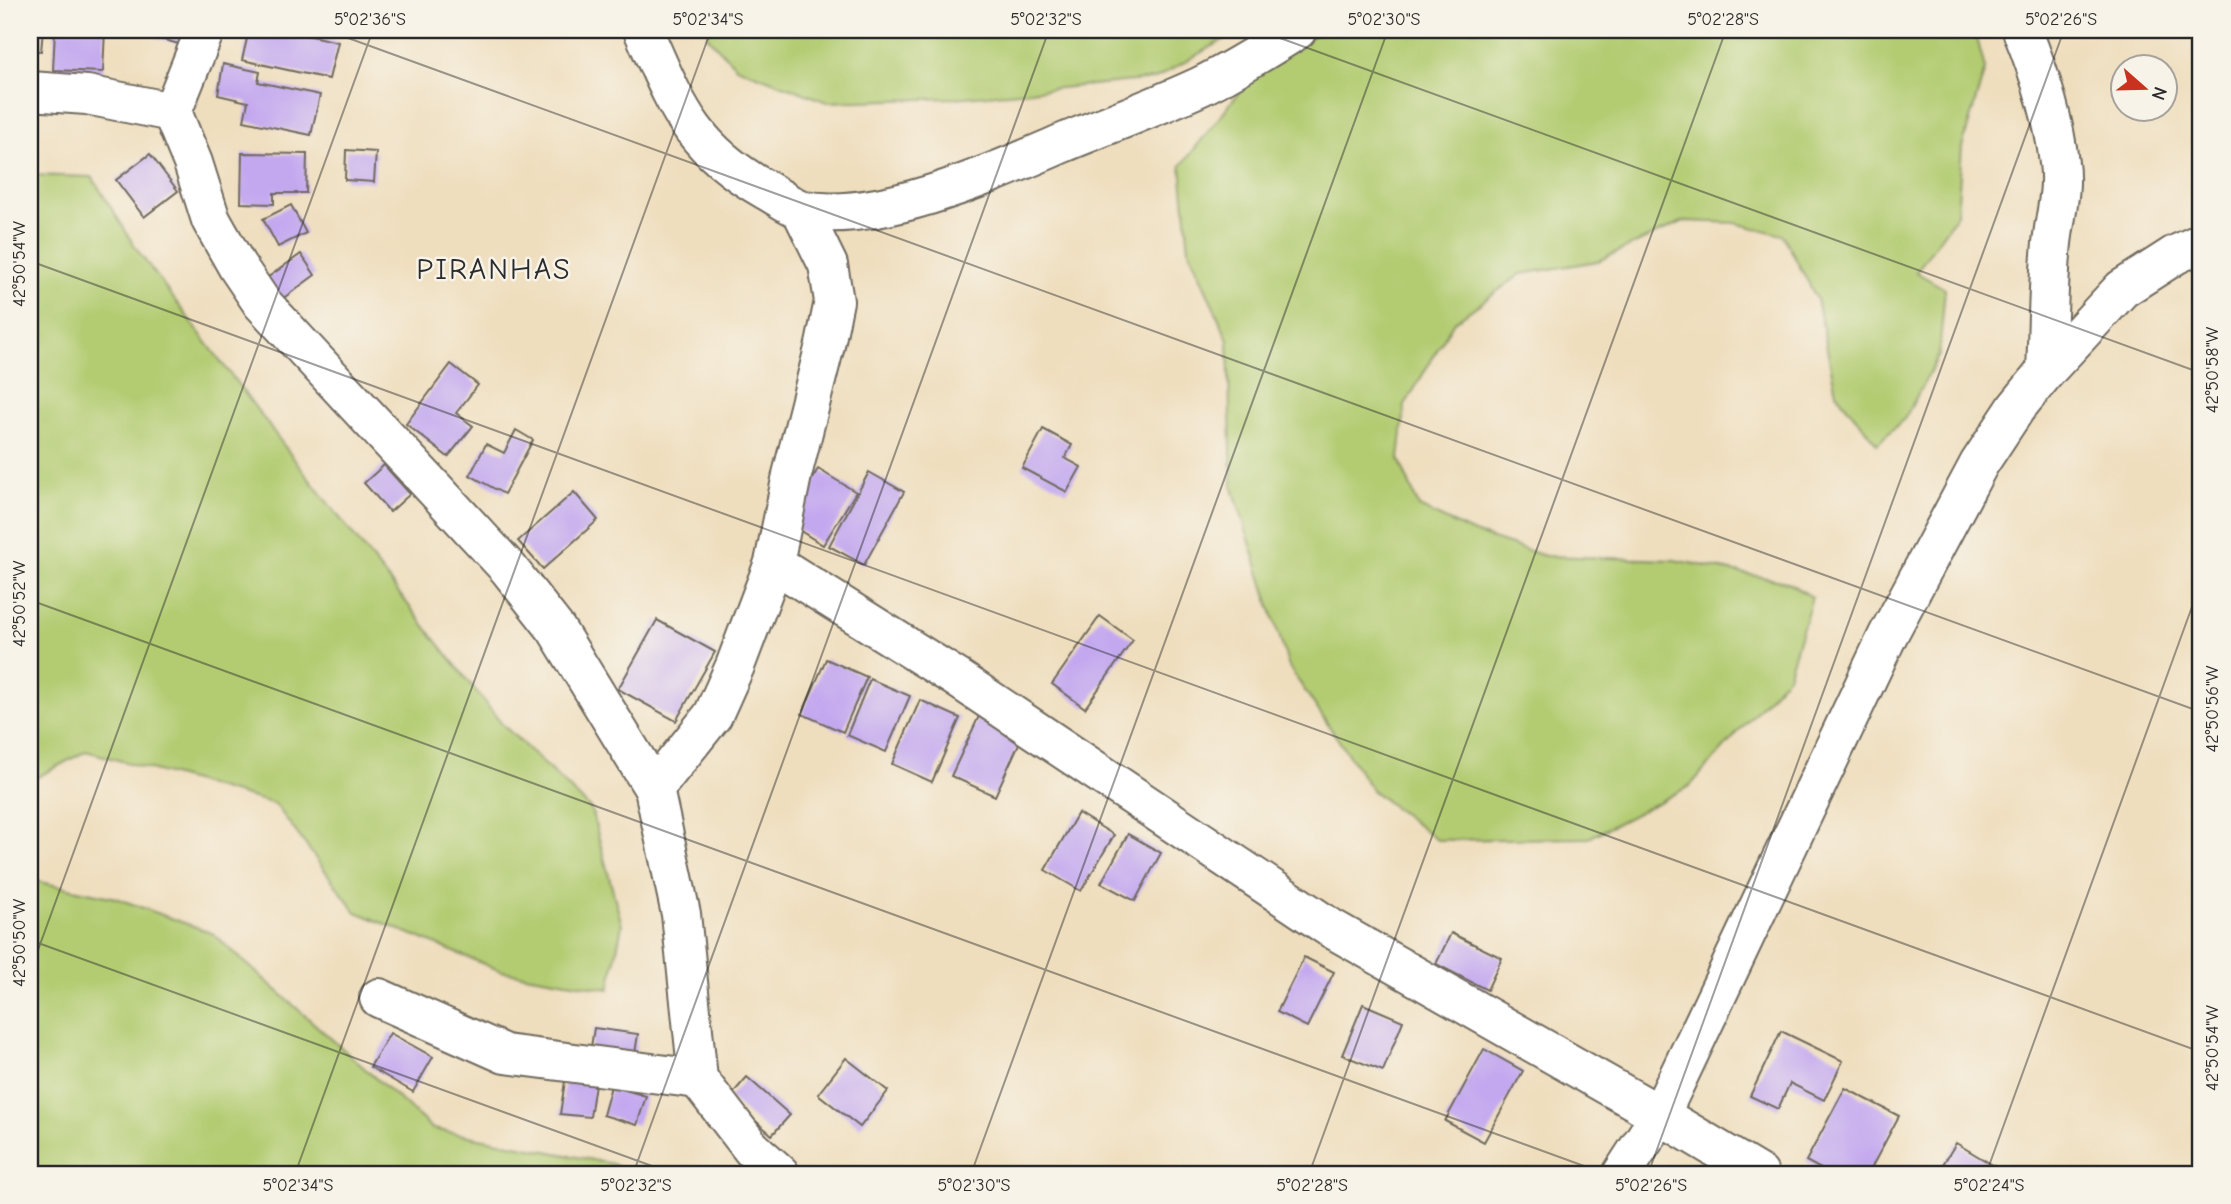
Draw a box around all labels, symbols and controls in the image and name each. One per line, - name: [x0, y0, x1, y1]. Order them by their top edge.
- text: 5°02'36"S: [334, 9, 406, 30]
- text: 5°02'34"S: [673, 9, 743, 30]
- text: 5°02'32"S: [1010, 9, 1082, 30]
- text: 5°02'30"S: [1347, 9, 1421, 30]
- text: 5°02'28"S: [1687, 9, 1759, 30]
- text: 5°02'26"S: [2025, 9, 2097, 30]
- north arrow: [2108, 52, 2178, 122]
- text: N: [2147, 84, 2171, 103]
- text: 42°50'54"W: [9, 221, 30, 307]
- district label: PIRANHAS: [416, 252, 572, 287]
- text: 42°50'58"W: [2202, 326, 2223, 413]
- text: 42°50'52"W: [9, 560, 30, 647]
- text: 42°50'56"W: [2202, 665, 2223, 752]
- text: 42°50'50"W: [9, 899, 30, 987]
- text: 42°50'54"W: [2202, 1005, 2223, 1091]
- text: 5°02'34"S: [263, 1175, 333, 1196]
- text: 5°02'32"S: [600, 1175, 672, 1196]
- text: 5°02'30"S: [937, 1175, 1011, 1196]
- text: 5°02'28"S: [1276, 1175, 1348, 1196]
- text: 5°02'26"S: [1615, 1175, 1687, 1196]
- text: 5°02'24"S: [1953, 1175, 2025, 1196]

